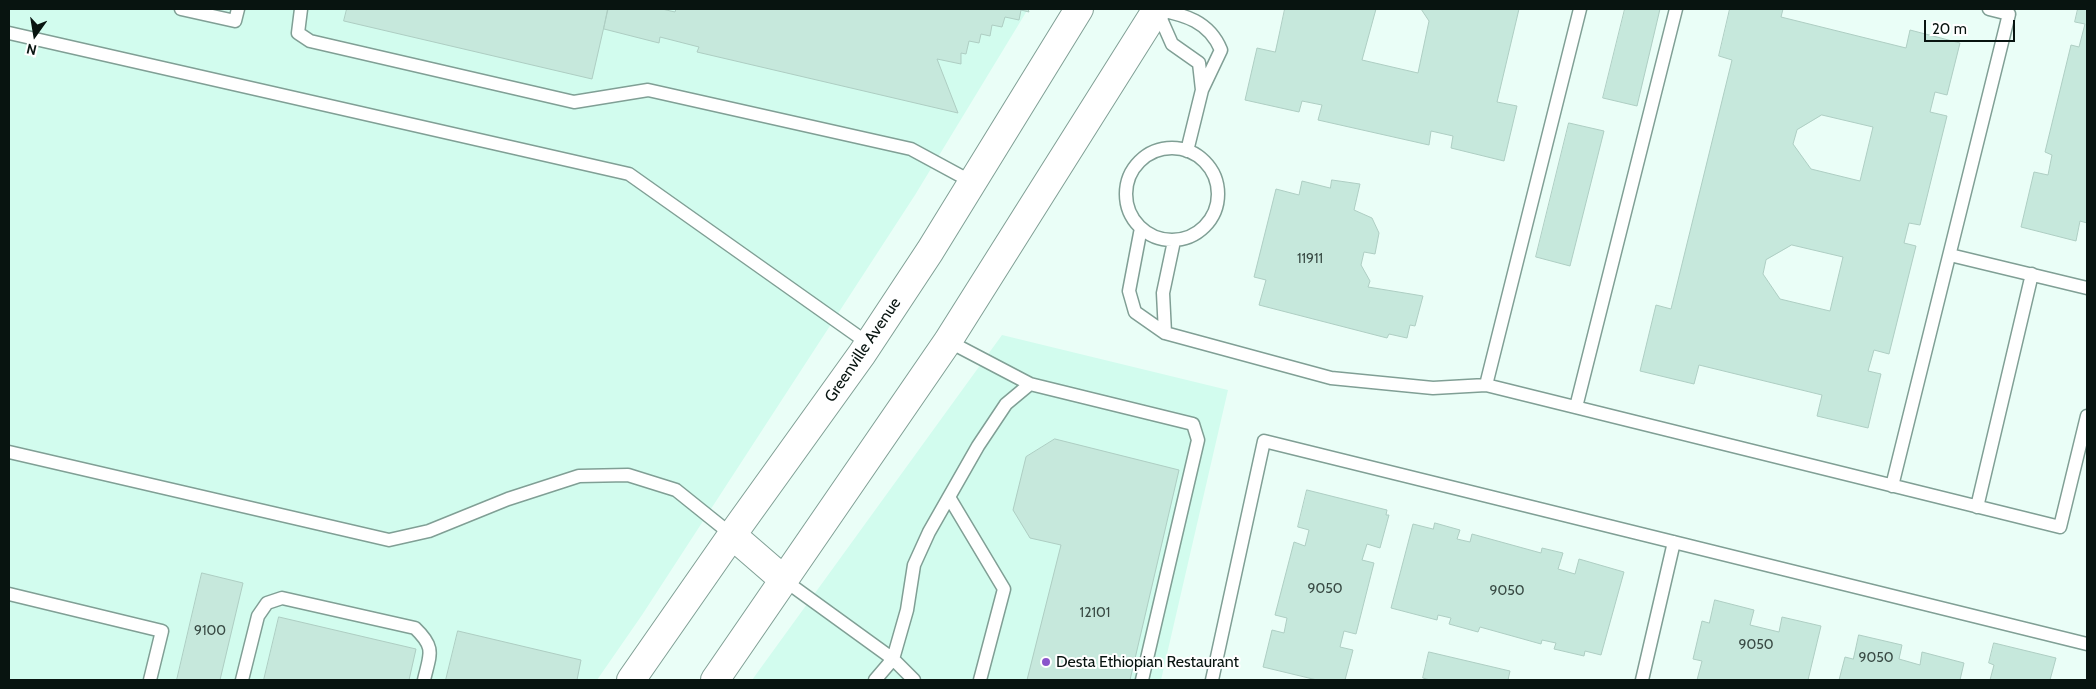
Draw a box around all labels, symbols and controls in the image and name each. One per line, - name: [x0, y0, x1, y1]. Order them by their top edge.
- north arrow: [10, 10, 60, 60]
- scale bar: [1926, 10, 2017, 42]
- text: 20 m: [1932, 20, 1967, 38]
- text: N: [25, 40, 38, 59]
- house number: 11911: [1297, 251, 1323, 267]
- street label: Greenville Avenue: [821, 294, 905, 406]
- house number: 9050: [1307, 581, 1343, 597]
- house number: 9050: [1489, 583, 1525, 599]
- house number: 12101: [1080, 605, 1110, 621]
- house number: 9100: [194, 623, 226, 639]
- house number: 9050: [1738, 637, 1774, 653]
- house number: 9050: [1858, 650, 1894, 666]
- place label: Desta Ethiopian Restaurant: [1056, 652, 1239, 672]
- marker: Desta Ethiopian Restaurant: [1040, 656, 1052, 668]

